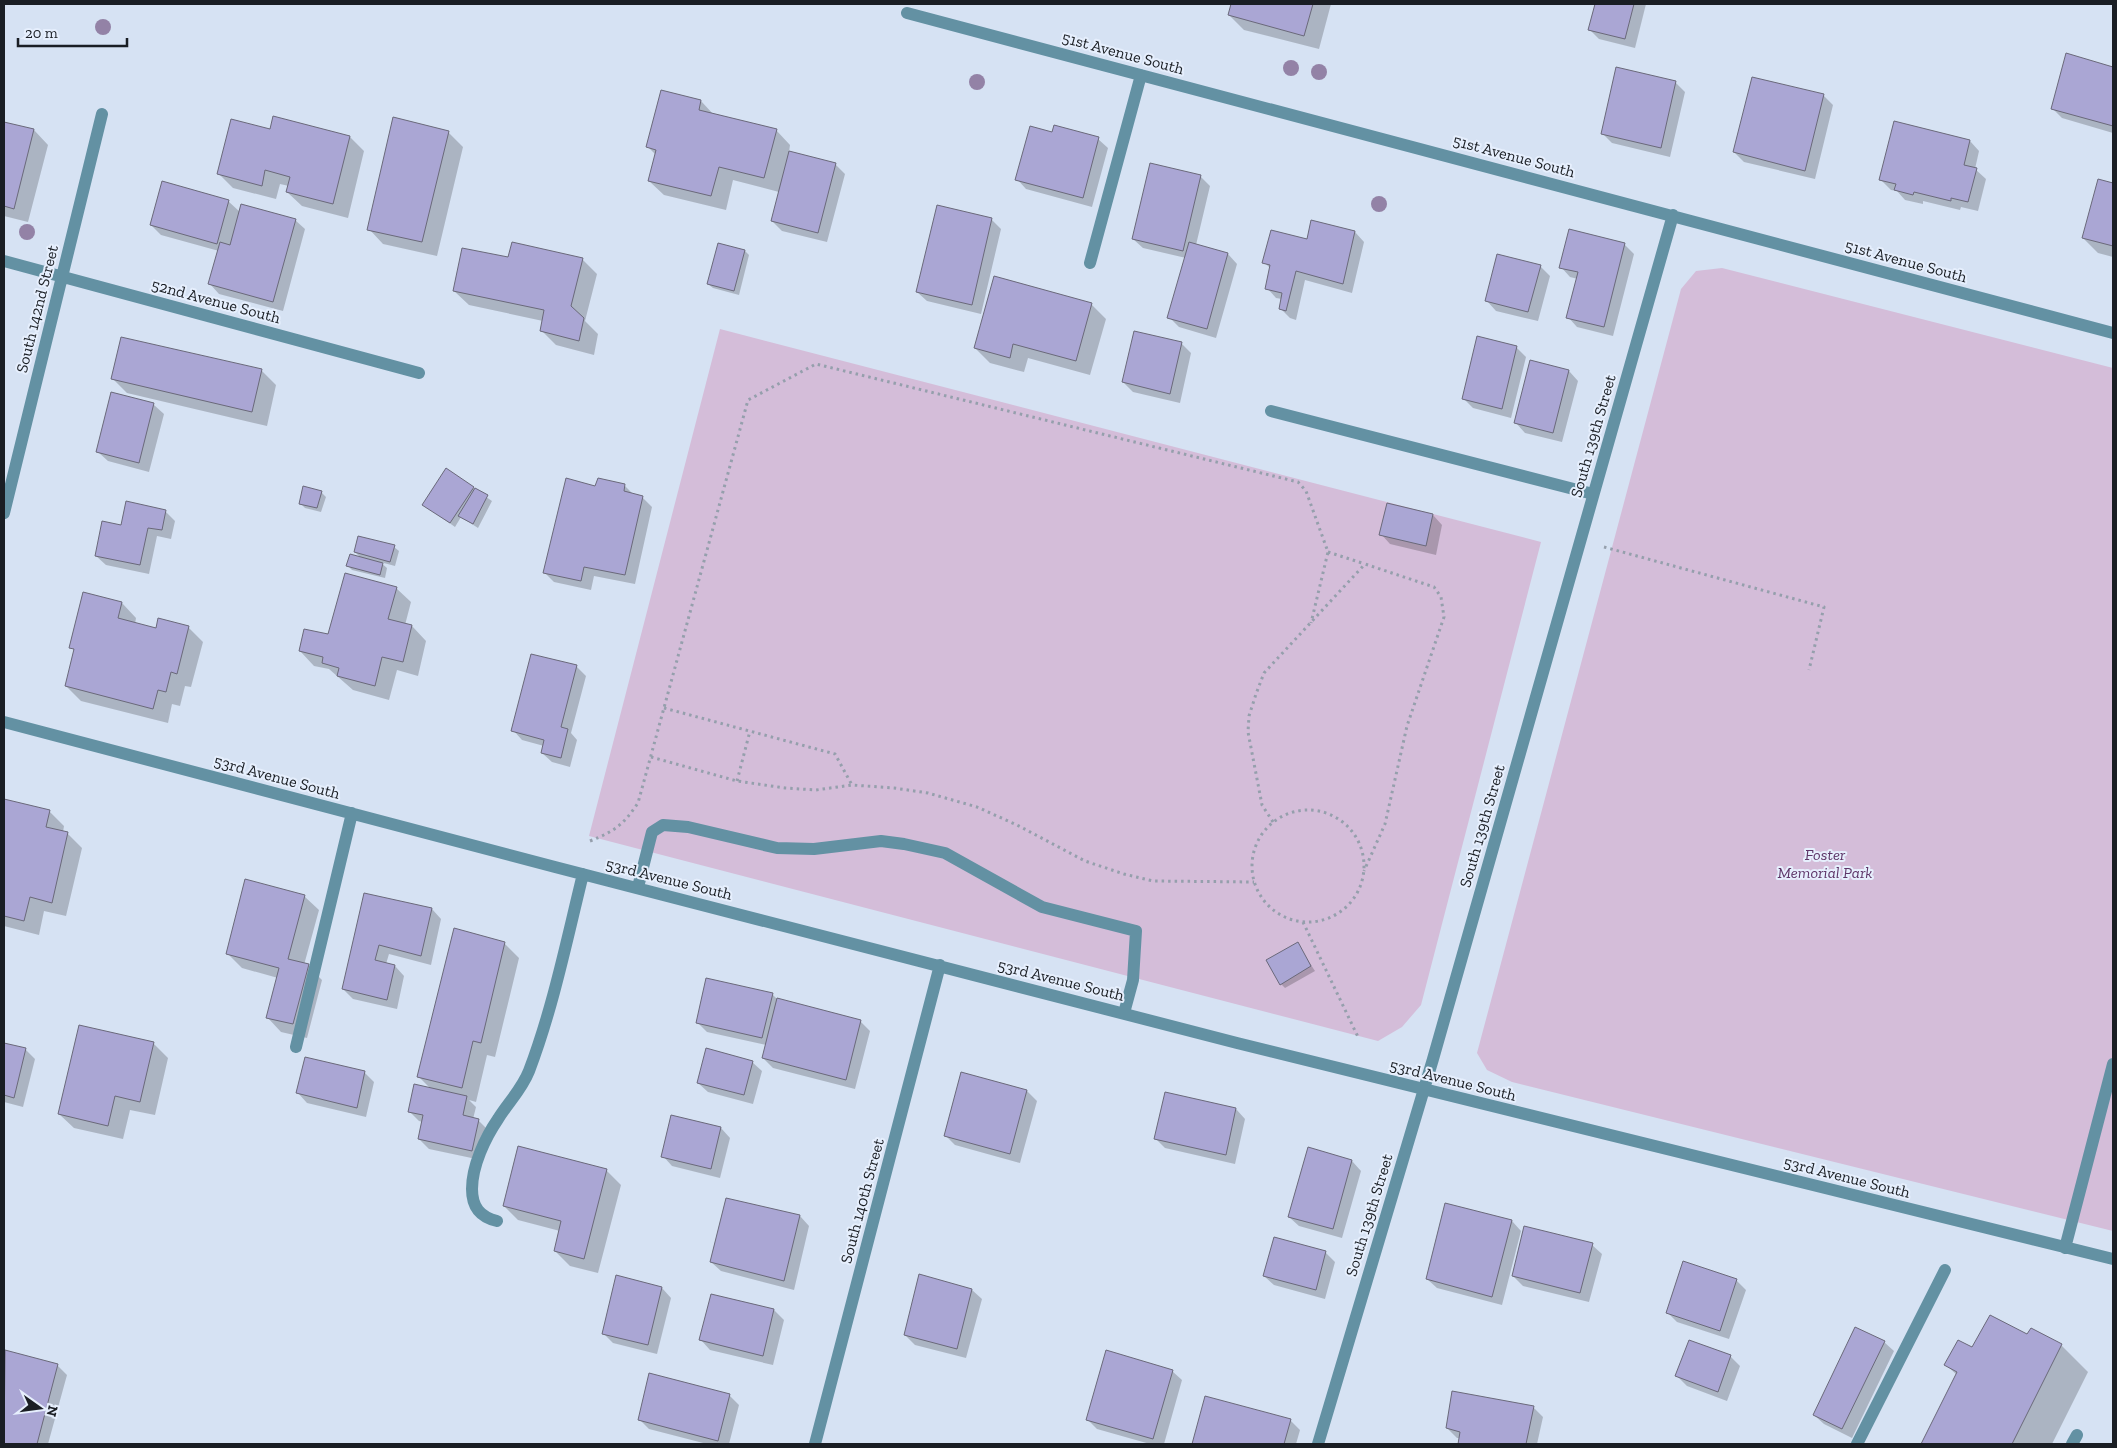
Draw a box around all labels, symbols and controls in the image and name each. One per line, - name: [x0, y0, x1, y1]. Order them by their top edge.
- scale bar: [18, 15, 126, 47]
- text: 20 m: [25, 24, 58, 42]
- street label: 51st Avenue South: [1060, 28, 1186, 78]
- street label: 51st Avenue South: [1451, 131, 1577, 181]
- street label: 51st Avenue South: [1843, 236, 1969, 286]
- street label: South 142nd Street: [12, 243, 62, 375]
- street label: 52nd Avenue South: [150, 275, 282, 327]
- street label: South 139th Street: [1566, 372, 1620, 500]
- street label: 53rd Avenue South: [212, 751, 342, 803]
- street label: South 139th Street: [1455, 762, 1509, 890]
- park label: Foster Memorial Park: [1777, 845, 1873, 882]
- street label: 53rd Avenue South: [604, 854, 734, 904]
- street label: 53rd Avenue South: [996, 955, 1126, 1005]
- street label: 53rd Avenue South: [1388, 1055, 1518, 1105]
- street label: South 140th Street: [836, 1136, 888, 1266]
- street label: South 139th Street: [1341, 1151, 1397, 1279]
- street label: 53rd Avenue South: [1782, 1152, 1912, 1202]
- north arrow: [15, 1383, 65, 1433]
- text: N: [43, 1404, 62, 1419]

